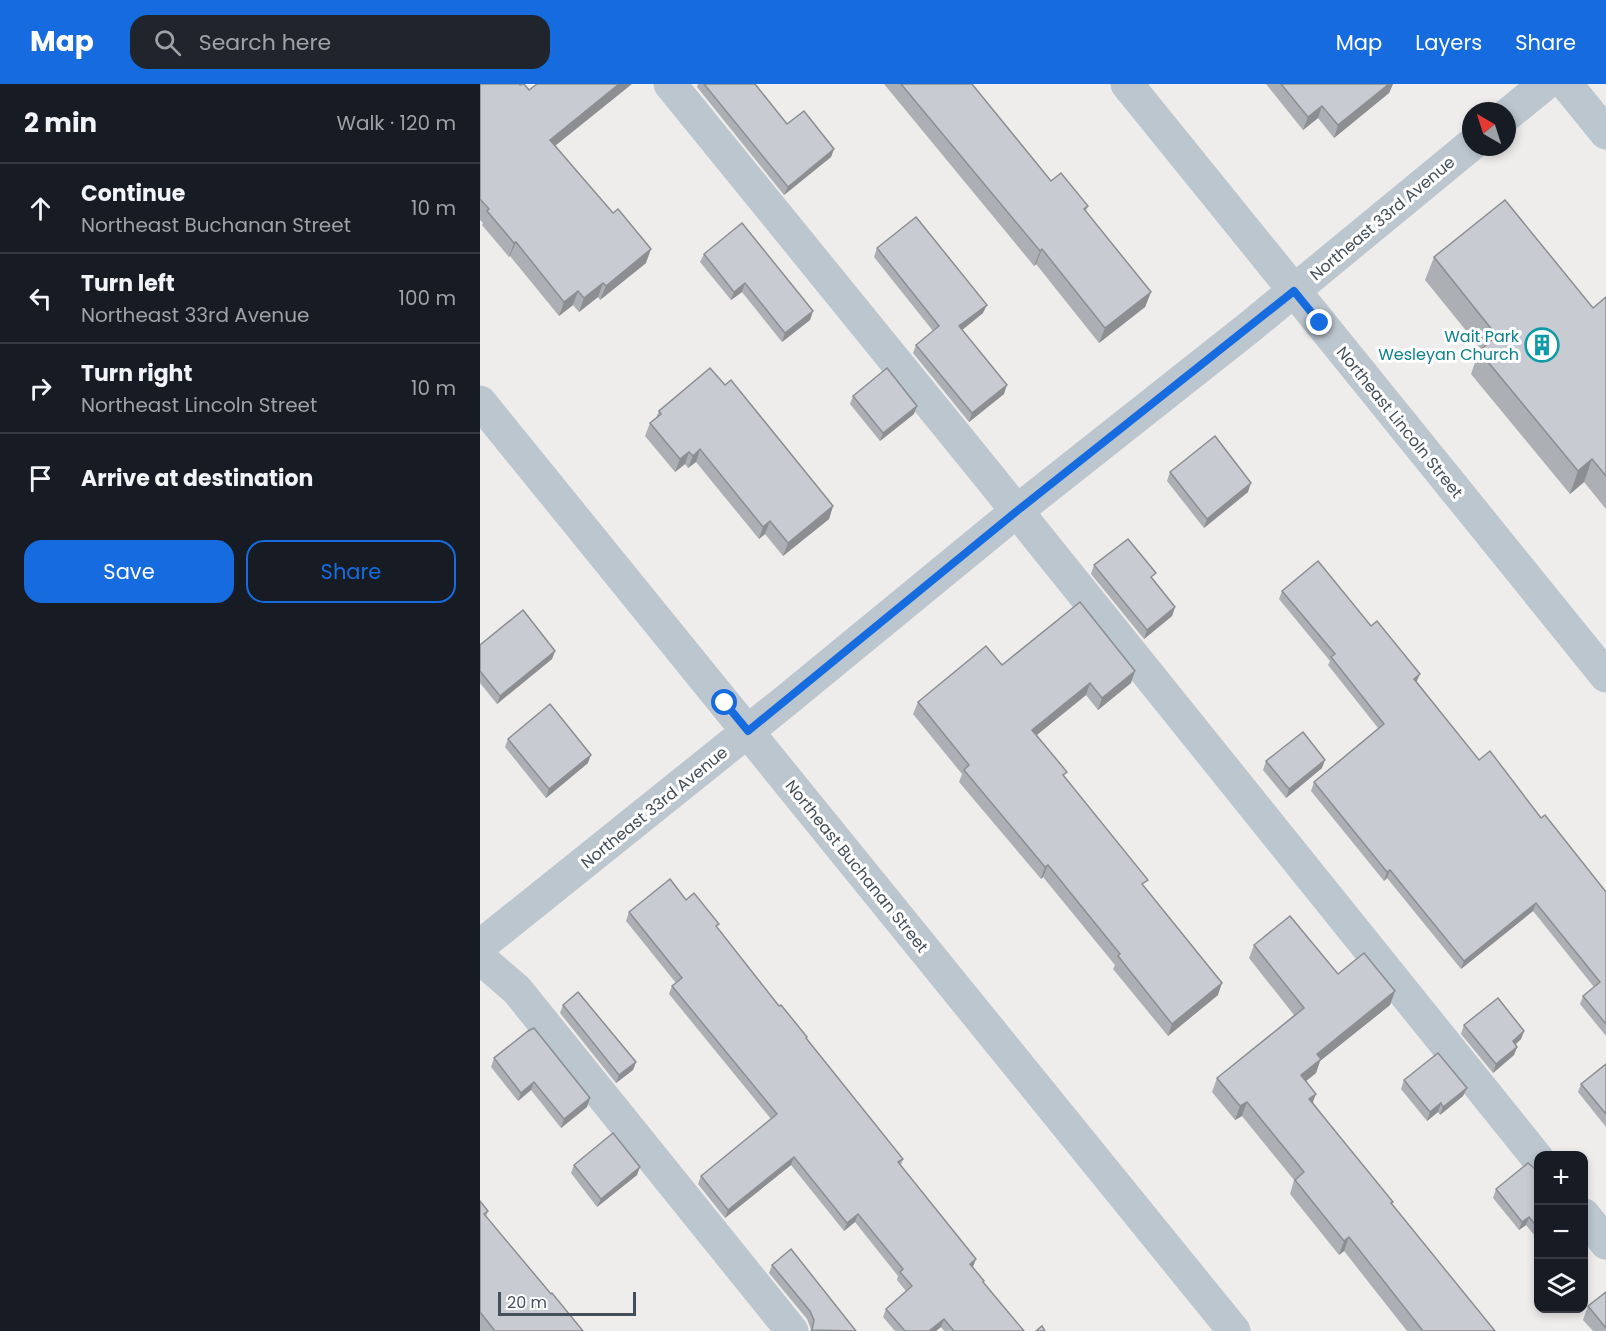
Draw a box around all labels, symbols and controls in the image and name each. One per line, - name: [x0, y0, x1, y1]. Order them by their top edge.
- search box: [130, 15, 550, 69]
- text: Map: [30, 22, 94, 61]
- icon: search: [151, 26, 184, 59]
- text: Search here: [199, 27, 331, 58]
- text: Map: [1336, 28, 1382, 57]
- text: Layers: [1415, 28, 1482, 57]
- text: Share: [1515, 28, 1576, 57]
- north arrow: [1462, 102, 1516, 156]
- text: 2 min: [24, 105, 97, 141]
- text: Walk · 120 m: [336, 109, 456, 137]
- street label: Northeast 33rd Avenue: [1305, 151, 1460, 286]
- text: Continue: [81, 178, 185, 209]
- icon: ahead: [24, 192, 57, 225]
- text: 10 m: [411, 194, 456, 222]
- text: Northeast Buchanan Street: [81, 211, 351, 239]
- text: Turn left: [81, 268, 175, 299]
- icon: left: [24, 282, 57, 315]
- text: 100 m: [399, 284, 456, 312]
- text: Northeast 33rd Avenue: [81, 301, 309, 329]
- route end: [1306, 309, 1332, 335]
- place label: Wait Park Wesleyan Church: [1378, 325, 1520, 366]
- building icon: Wait Park Wesleyan Church: [1524, 327, 1560, 363]
- street label: Northeast Lincoln Street: [1331, 342, 1468, 503]
- text: Turn right: [81, 358, 192, 389]
- icon: right: [24, 372, 57, 405]
- text: 10 m: [411, 374, 456, 402]
- text: Northeast Lincoln Street: [81, 391, 317, 419]
- icon: arrive: [24, 462, 57, 495]
- text: Arrive at destination: [81, 463, 313, 494]
- button: Save: [24, 540, 234, 603]
- button: Share: [246, 540, 456, 603]
- route start: [711, 689, 737, 715]
- street label: Northeast 33rd Avenue: [576, 741, 733, 874]
- street label: Northeast Buchanan Street: [780, 775, 934, 958]
- map controls: [1534, 1151, 1588, 1313]
- button: +: [1534, 1151, 1588, 1205]
- button: −: [1534, 1205, 1588, 1259]
- button: layers: [1534, 1259, 1588, 1313]
- scale bar: [498, 1289, 636, 1316]
- text: 20 m: [507, 1291, 547, 1314]

